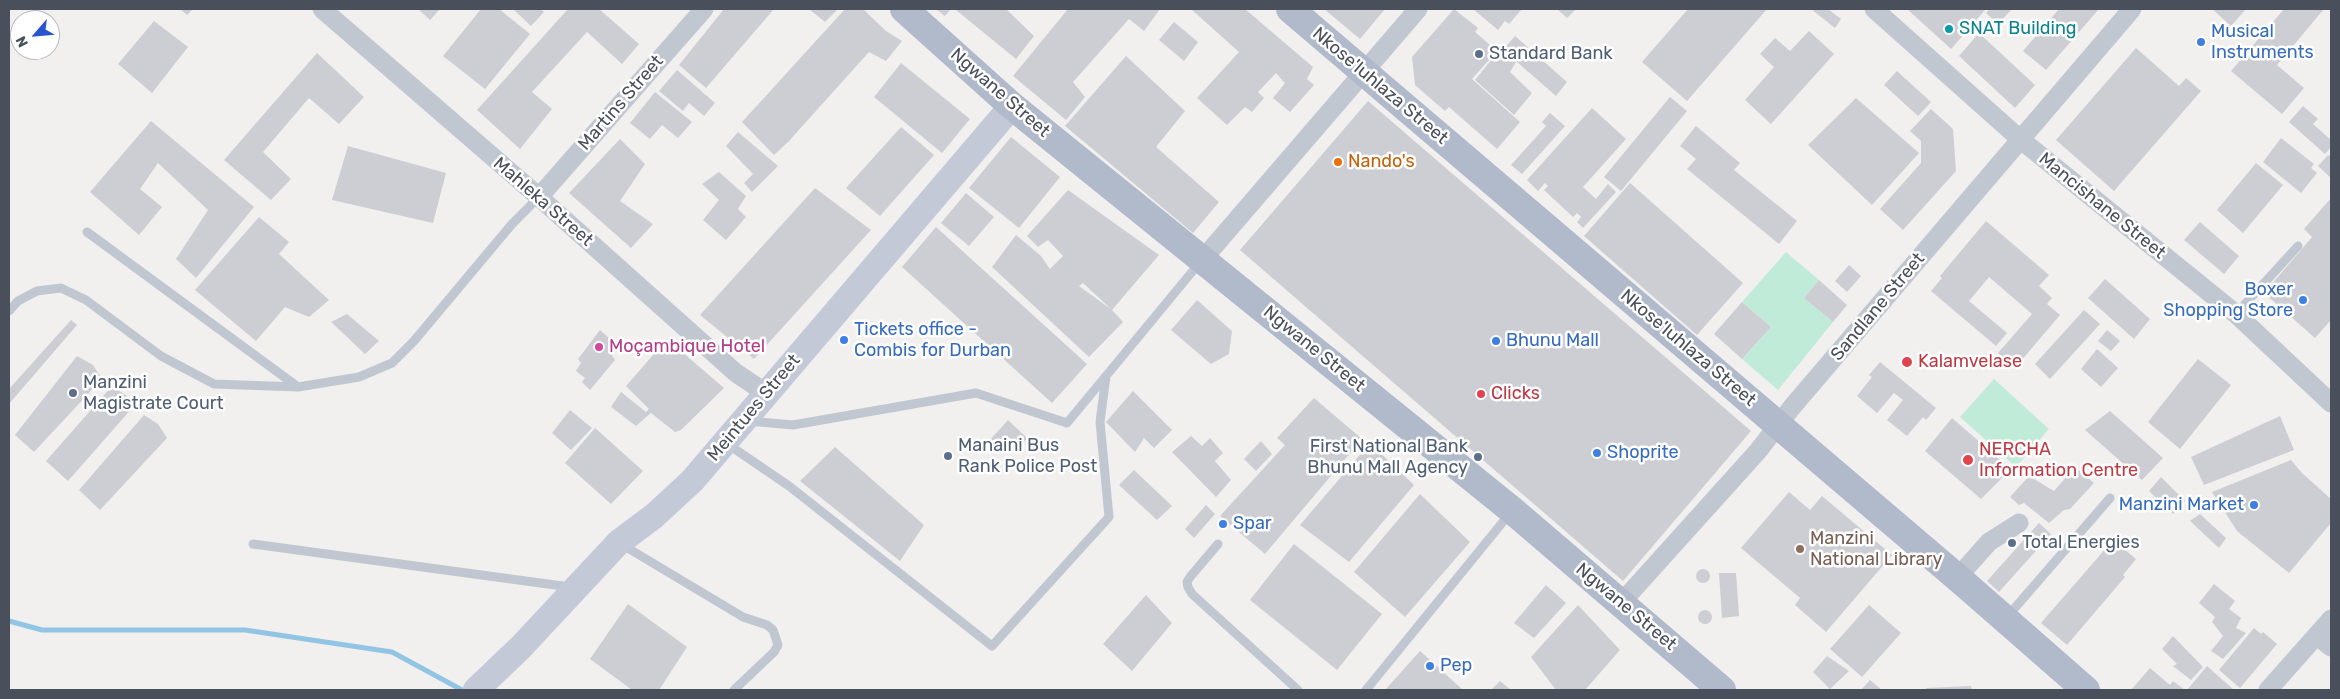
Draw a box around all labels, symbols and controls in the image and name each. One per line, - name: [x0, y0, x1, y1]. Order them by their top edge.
- north arrow: [10, 10, 60, 60]
- place label: SNAT Building: [1959, 18, 2077, 40]
- place label: Musical Instruments: [2211, 21, 2314, 64]
- street label: Nkose'luhlaza Street: [1308, 23, 1452, 149]
- marker: SNAT Building: [1943, 23, 1955, 35]
- text: N: [12, 33, 32, 50]
- marker: Musical Instruments: [2195, 36, 2207, 48]
- place label: Standard Bank: [1489, 43, 1613, 65]
- street label: Ngwane Street: [946, 44, 1054, 142]
- marker: Standard Bank: [1473, 48, 1485, 60]
- street label: Martins Street: [574, 51, 668, 155]
- street label: Mancishane Street: [2034, 148, 2170, 264]
- place label: Nando's: [1348, 151, 1415, 173]
- street label: Mahleka Street: [489, 153, 597, 251]
- marker: Nando's: [1332, 156, 1344, 168]
- street label: Sandlane Street: [1827, 249, 1929, 365]
- place label: Boxer Shopping Store: [2163, 279, 2293, 322]
- street label: Nkose'luhlaza Street: [1616, 285, 1760, 411]
- marker: Boxer Shopping Store: [2297, 294, 2309, 306]
- street label: Ngwane Street: [1259, 301, 1369, 397]
- place label: Tickets office - Combis for Durban: [854, 319, 1011, 362]
- place label: Bhunu Mall: [1506, 330, 1599, 352]
- marker: Tickets office - Combis for Durban: [838, 334, 850, 346]
- marker: Bhunu Mall: [1490, 335, 1502, 347]
- place label: Moçambique Hotel: [609, 336, 765, 358]
- marker: Moçambique Hotel: [593, 341, 605, 353]
- street label: Meintues Street: [703, 350, 805, 466]
- place label: Kalamvelase: [1918, 351, 2022, 373]
- marker: Kalamvelase: [1900, 355, 1914, 369]
- place label: Manzini Magistrate Court: [83, 372, 224, 414]
- place label: Clicks: [1491, 383, 1540, 405]
- marker: Manzini Magistrate Court: [67, 387, 79, 399]
- marker: Clicks: [1475, 388, 1487, 400]
- place label: Manaini Bus Rank Police Post: [958, 435, 1097, 478]
- place label: First National Bank Bhunu Mall Agency: [1307, 436, 1468, 478]
- place label: NERCHA Information Centre: [1979, 439, 2138, 482]
- place label: Shoprite: [1607, 442, 1679, 464]
- marker: Shoprite: [1591, 447, 1603, 459]
- marker: Manaini Bus Rank Police Post: [942, 450, 954, 462]
- marker: First National Bank Bhunu Mall Agency: [1472, 451, 1484, 463]
- marker: NERCHA Information Centre: [1961, 453, 1975, 467]
- place label: Manzini Market: [2119, 494, 2244, 516]
- marker: Manzini Market: [2248, 499, 2260, 511]
- place label: Spar: [1233, 513, 1272, 535]
- marker: Spar: [1217, 518, 1229, 530]
- place label: Manzini National Library: [1810, 528, 1942, 570]
- place label: Total Energies: [2022, 532, 2140, 554]
- marker: Total Energies: [2006, 537, 2018, 549]
- marker: Manzini National Library: [1794, 543, 1806, 555]
- street label: Ngwane Street: [1571, 559, 1681, 655]
- place label: Pep: [1440, 655, 1472, 677]
- marker: Pep: [1424, 660, 1436, 672]

